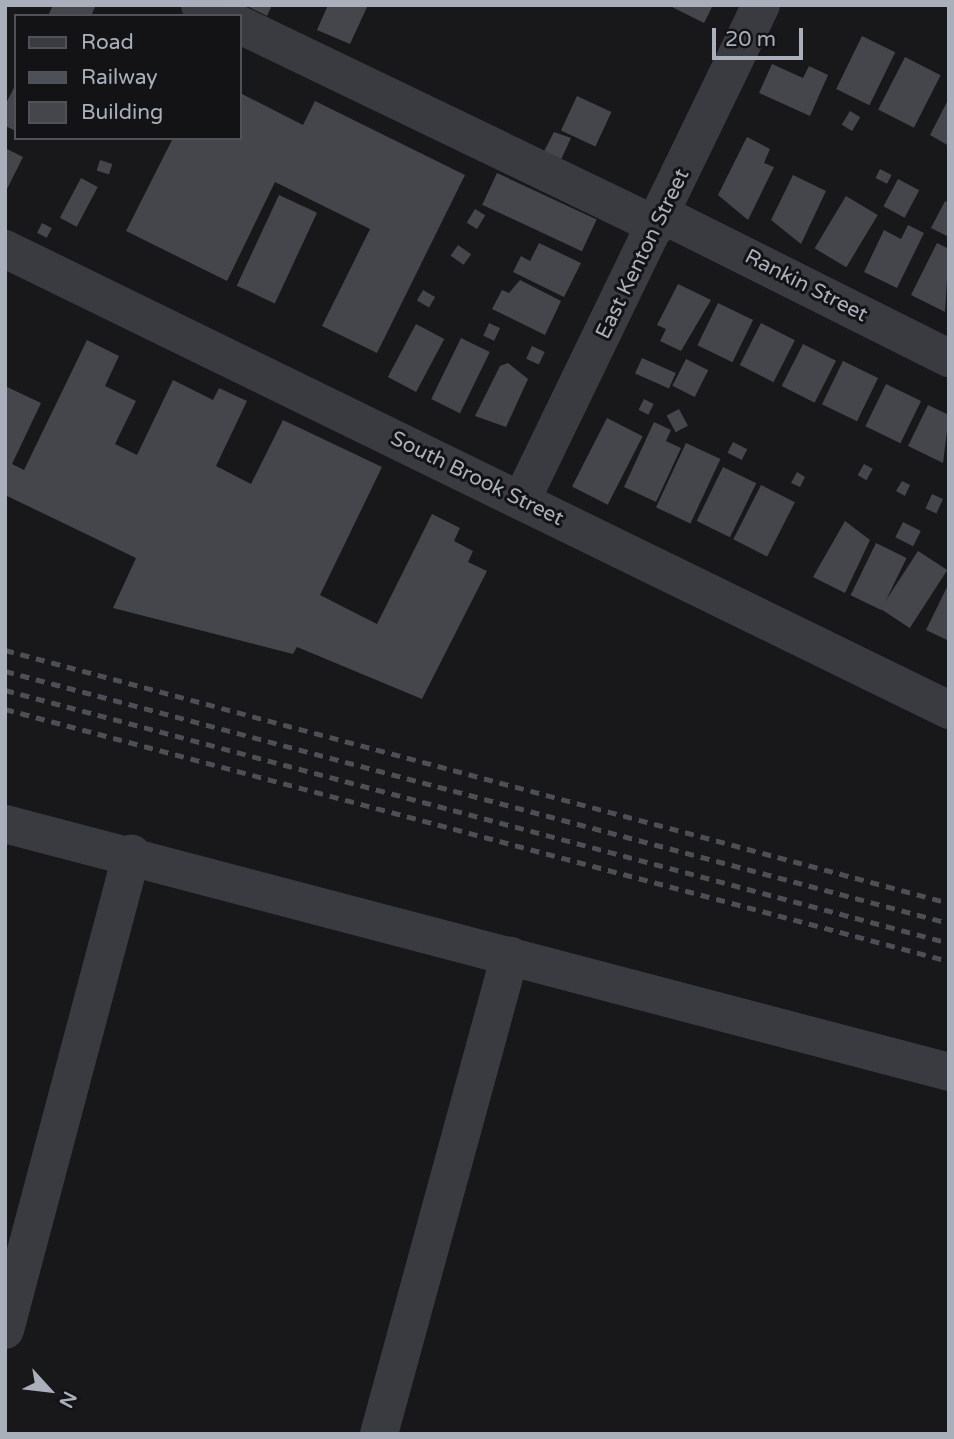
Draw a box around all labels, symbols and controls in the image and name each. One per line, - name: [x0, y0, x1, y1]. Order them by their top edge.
- legend: [14, 14, 242, 140]
- scale bar: [716, 14, 807, 58]
- text: 20 m: [725, 27, 776, 52]
- text: Road: [81, 30, 134, 55]
- text: Railway: [81, 65, 158, 90]
- text: Building: [81, 100, 163, 125]
- street label: East Kenton Street: [591, 165, 695, 343]
- street label: Rankin Street: [740, 244, 872, 328]
- street label: South Brook Street: [386, 426, 568, 532]
- north arrow: [14, 1355, 84, 1425]
- text: N: [54, 1388, 81, 1411]

